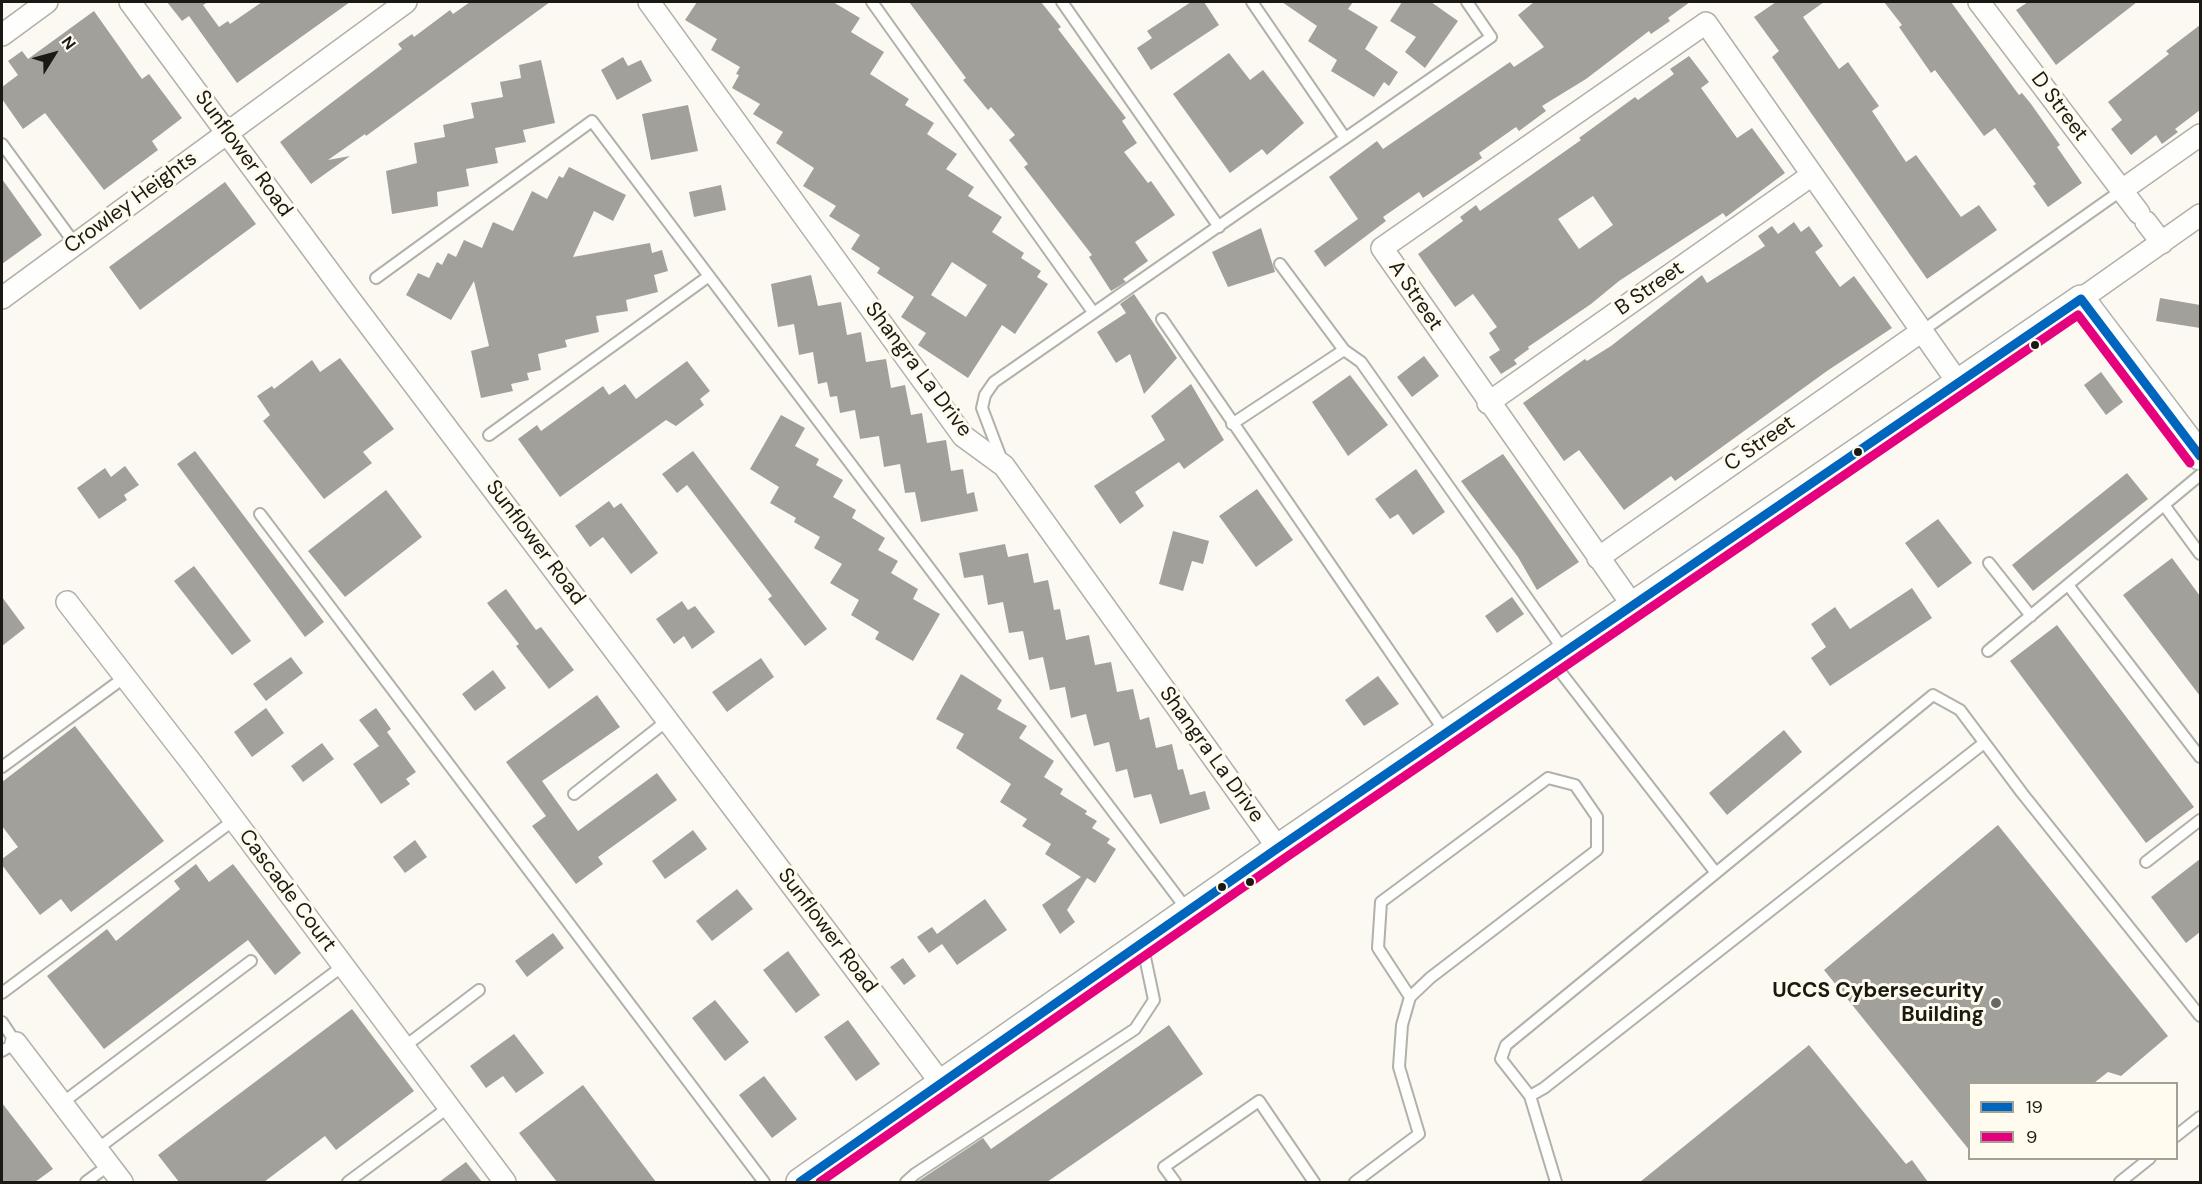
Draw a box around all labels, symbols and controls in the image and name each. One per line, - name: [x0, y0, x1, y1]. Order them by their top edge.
- north arrow: [24, 24, 84, 84]
- text: N: [57, 32, 81, 54]
- street label: D Street: [2025, 68, 2093, 146]
- street label: Sunflower Road: [189, 86, 297, 222]
- street label: Crowley Heights: [60, 146, 202, 260]
- street label: A Street: [1382, 256, 1448, 336]
- street label: B Street: [1611, 256, 1689, 322]
- street label: Shangra La Drive: [859, 298, 977, 442]
- unlabelled marker: [2029, 339, 2041, 351]
- street label: C Street: [1720, 411, 1800, 477]
- unlabelled marker: [1852, 446, 1864, 458]
- street label: Sunflower Road: [480, 476, 590, 610]
- street label: Shangra La Drive: [1153, 682, 1269, 828]
- street label: Cascade Court: [233, 825, 341, 957]
- street label: Sunflower Road: [772, 864, 882, 998]
- unlabelled marker: [1244, 876, 1256, 888]
- unlabelled marker: [1216, 881, 1228, 893]
- place label: UCCS Cybersecurity Building: [1772, 978, 1984, 1028]
- marker: UCCS Cybersecurity Building: [1989, 996, 2003, 1010]
- legend: [1968, 1082, 2178, 1160]
- text: 19: [2026, 1095, 2043, 1119]
- text: 9: [2026, 1125, 2037, 1149]

